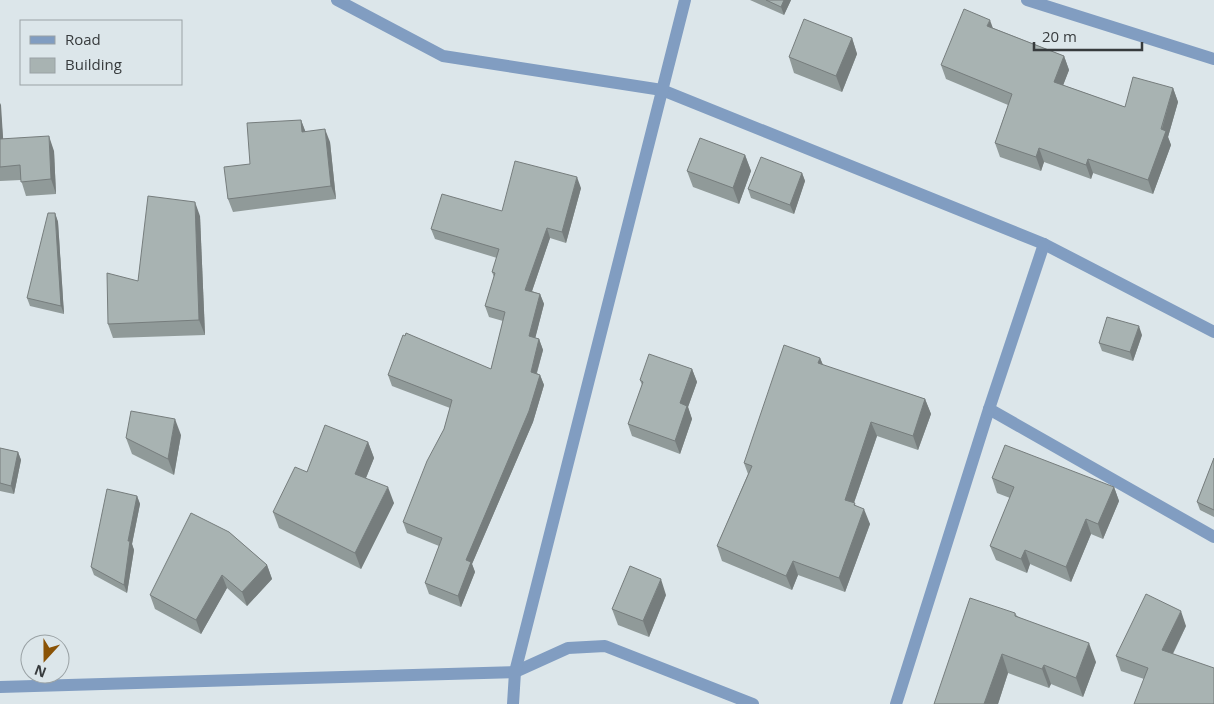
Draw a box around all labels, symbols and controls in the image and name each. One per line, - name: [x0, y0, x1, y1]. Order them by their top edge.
- legend: [20, 20, 182, 85]
- scale bar: [1034, 20, 1142, 52]
- text: 20 m: [1042, 26, 1077, 46]
- text: Road: [65, 29, 101, 49]
- text: Building: [65, 54, 122, 74]
- north arrow: [20, 634, 70, 684]
- text: N: [31, 661, 49, 683]

